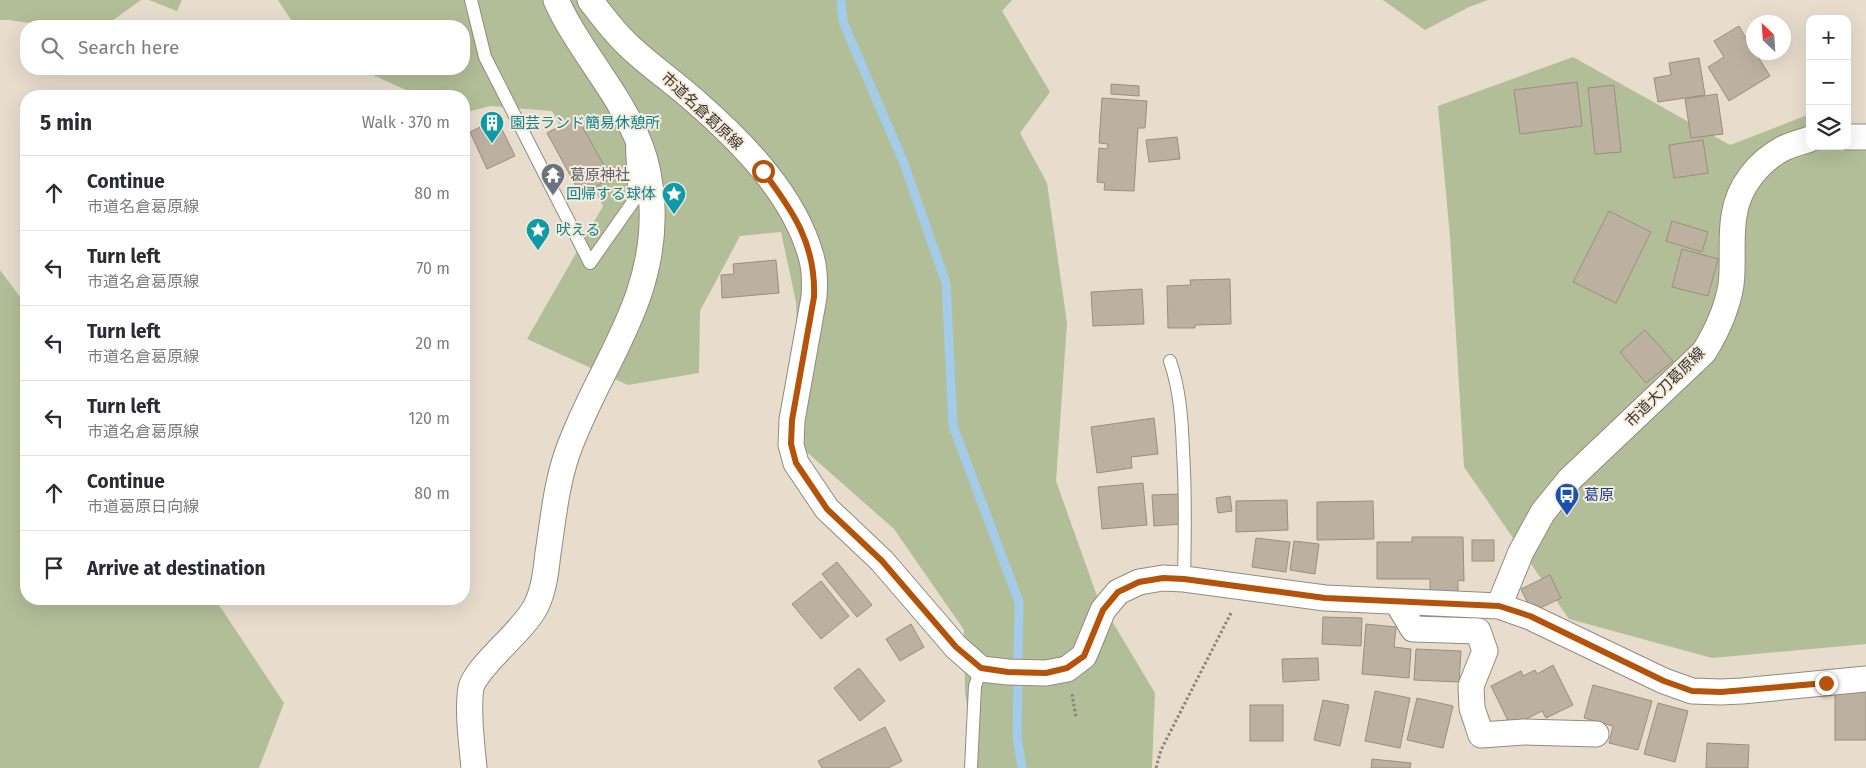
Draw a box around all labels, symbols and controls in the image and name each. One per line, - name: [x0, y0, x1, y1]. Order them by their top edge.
- north arrow: [1746, 15, 1791, 60]
- map controls: [1806, 15, 1851, 150]
- button: +: [1806, 15, 1851, 60]
- search box: [20, 20, 470, 75]
- icon: search: [38, 34, 66, 62]
- text: Search here: [78, 36, 179, 59]
- button: −: [1806, 60, 1851, 105]
- street label: 市道名倉葛原線: [657, 69, 747, 153]
- button: layers: [1806, 105, 1851, 150]
- text: 5 min: [40, 110, 92, 136]
- building icon: 園芸ランド簡易休憩所: [479, 110, 505, 144]
- text: Walk · 370 m: [362, 113, 450, 132]
- place label: 園芸ランド簡易休憩所: [510, 114, 660, 132]
- route start: [752, 160, 775, 183]
- temple icon: 葛原神社: [540, 162, 566, 196]
- place label: 葛原神社: [570, 166, 630, 184]
- text: Continue: [87, 170, 165, 193]
- icon: ahead: [40, 179, 68, 207]
- place icon: 回帰する球体: [661, 181, 687, 215]
- text: 80 m: [414, 184, 450, 203]
- place label: 回帰する球体: [566, 185, 656, 203]
- text: 市道名倉葛原線: [87, 197, 199, 216]
- place icon: 吠える: [525, 217, 551, 251]
- place label: 吠える: [556, 221, 601, 239]
- text: Turn left: [87, 245, 161, 268]
- icon: left: [40, 254, 68, 282]
- text: 70 m: [416, 259, 450, 278]
- text: 市道名倉葛原線: [87, 272, 199, 291]
- text: Turn left: [87, 320, 161, 343]
- icon: left: [40, 329, 68, 357]
- text: 20 m: [415, 334, 450, 353]
- street label: 市道大刀葛原線: [1622, 344, 1708, 430]
- text: 市道名倉葛原線: [87, 347, 199, 366]
- text: Turn left: [87, 395, 161, 418]
- icon: left: [40, 404, 68, 432]
- text: 120 m: [408, 409, 450, 428]
- text: 市道名倉葛原線: [87, 422, 199, 441]
- text: Continue: [87, 470, 165, 493]
- icon: ahead: [40, 479, 68, 507]
- bus stop icon: 葛原: [1554, 482, 1580, 516]
- text: 80 m: [414, 484, 450, 503]
- place label: 葛原: [1584, 486, 1614, 504]
- text: 市道葛原日向線: [87, 497, 199, 516]
- icon: arrive: [40, 554, 68, 582]
- text: Arrive at destination: [87, 557, 266, 580]
- route end: [1815, 672, 1838, 695]

